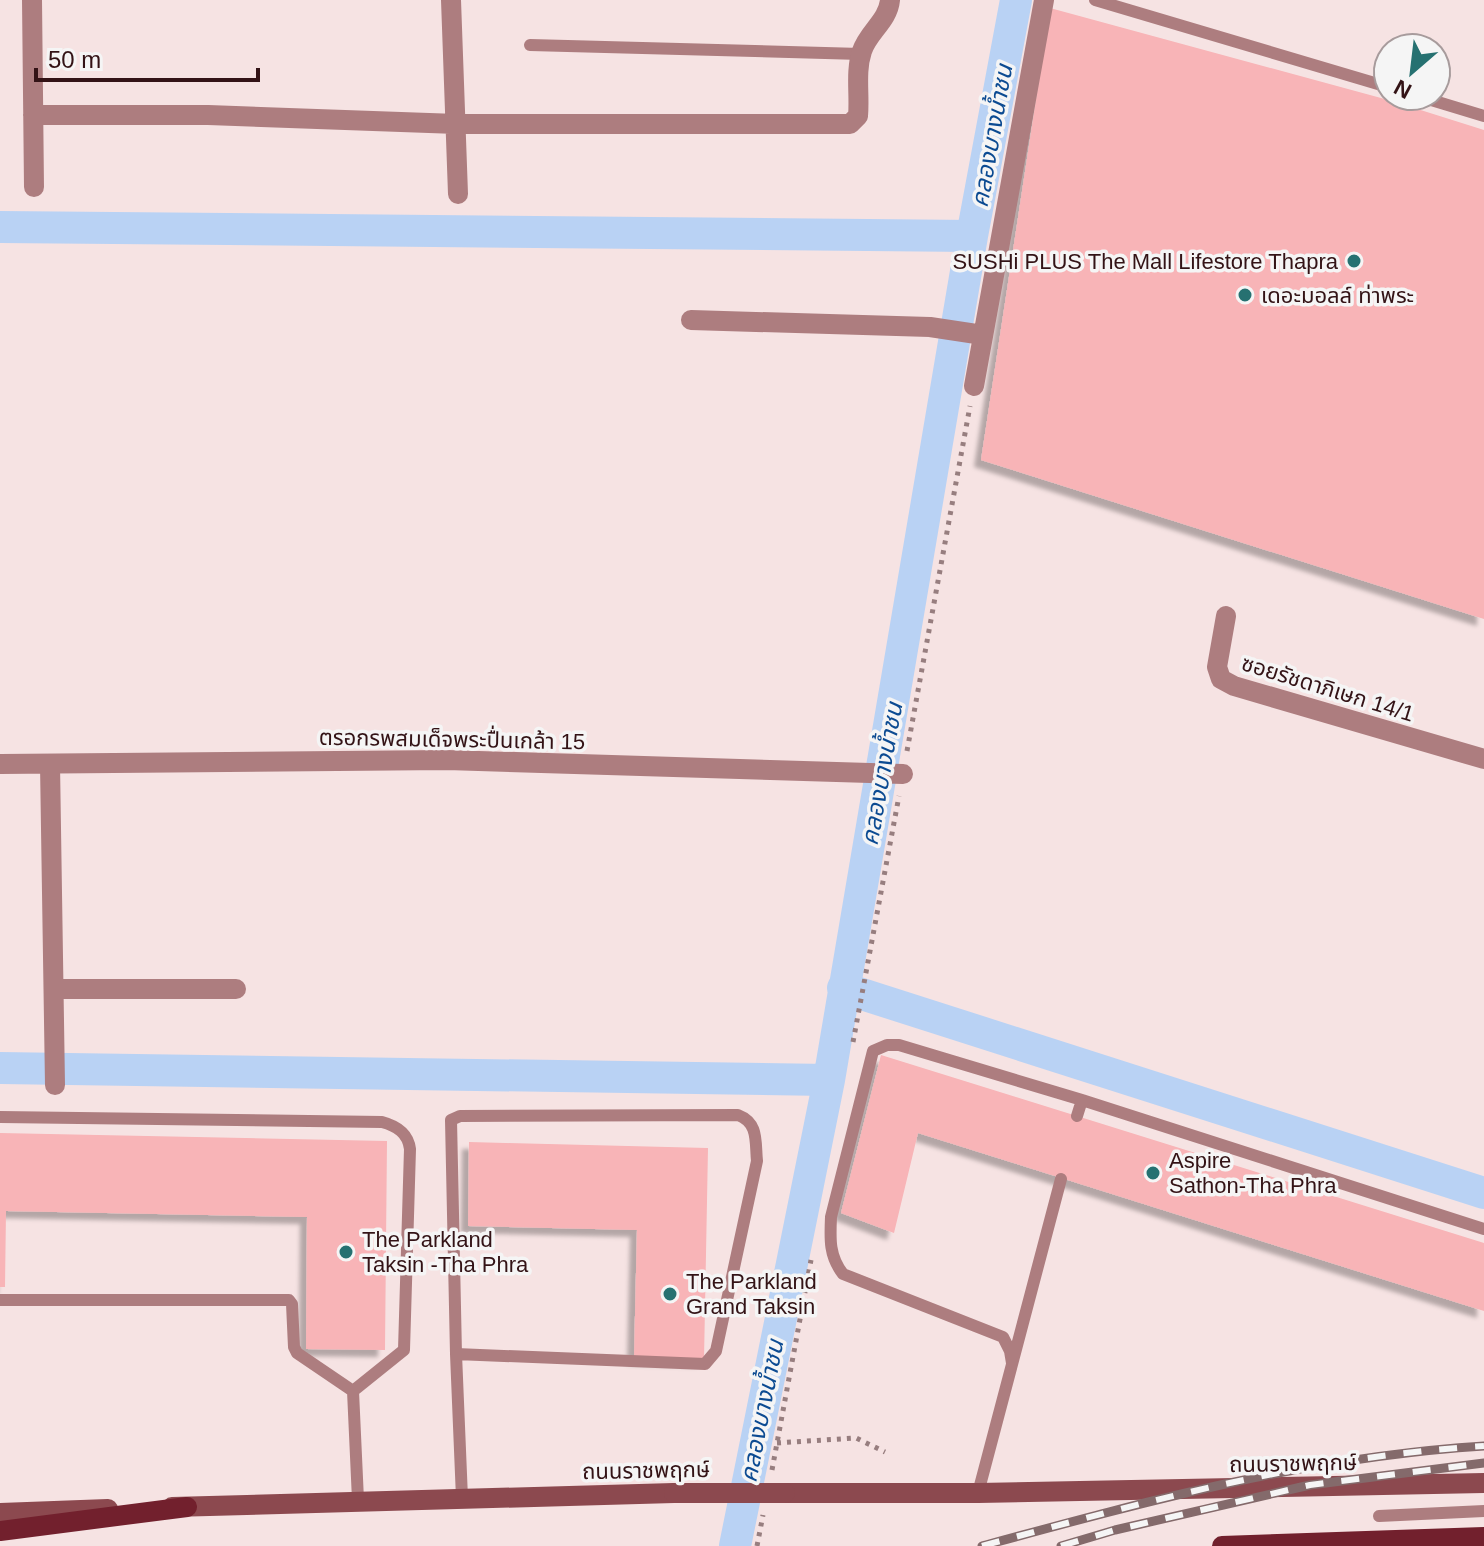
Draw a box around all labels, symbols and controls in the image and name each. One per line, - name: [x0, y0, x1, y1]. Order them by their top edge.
- scale bar: [36, 32, 258, 82]
- north arrow: [1372, 32, 1452, 112]
- text: 50 m: [48, 46, 101, 73]
- water label: คลองบางน้ำชน: [963, 61, 1018, 209]
- text: N: [1390, 74, 1416, 104]
- place label: SUSHi PLUS The Mall Lifestore Thapra: [952, 249, 1339, 274]
- marker: SUSHi PLUS The Mall Lifestore Thapra: [1345, 252, 1363, 270]
- place label: เดอะมอลล์ ท่าพระ: [1261, 283, 1414, 308]
- marker: เดอะมอลล์ ท่าพระ: [1236, 286, 1254, 304]
- street label: ซอยรัชดาภิเษก 14/1: [1239, 650, 1417, 727]
- water label: คลองบางน้ำชน: [853, 699, 908, 847]
- street label: ตรอกรพสมเด็จพระปื่นเกล้า 15: [319, 722, 585, 754]
- place label: Aspire Sathon-Tha Phra: [1169, 1148, 1337, 1198]
- marker: Aspire Sathon-Tha Phra: [1144, 1164, 1162, 1182]
- place label: The Parkland Taksin -Tha Phra: [362, 1227, 529, 1277]
- marker: The Parkland Taksin -Tha Phra: [337, 1243, 355, 1261]
- place label: The Parkland Grand Taksin: [686, 1269, 817, 1319]
- marker: The Parkland Grand Taksin: [661, 1285, 679, 1303]
- water label: คลองบางน้ำชน: [732, 1336, 789, 1484]
- street label: ถนนราชพฤกษ์: [1229, 1450, 1357, 1477]
- street label: ถนนราชพฤกษ์: [582, 1457, 710, 1484]

